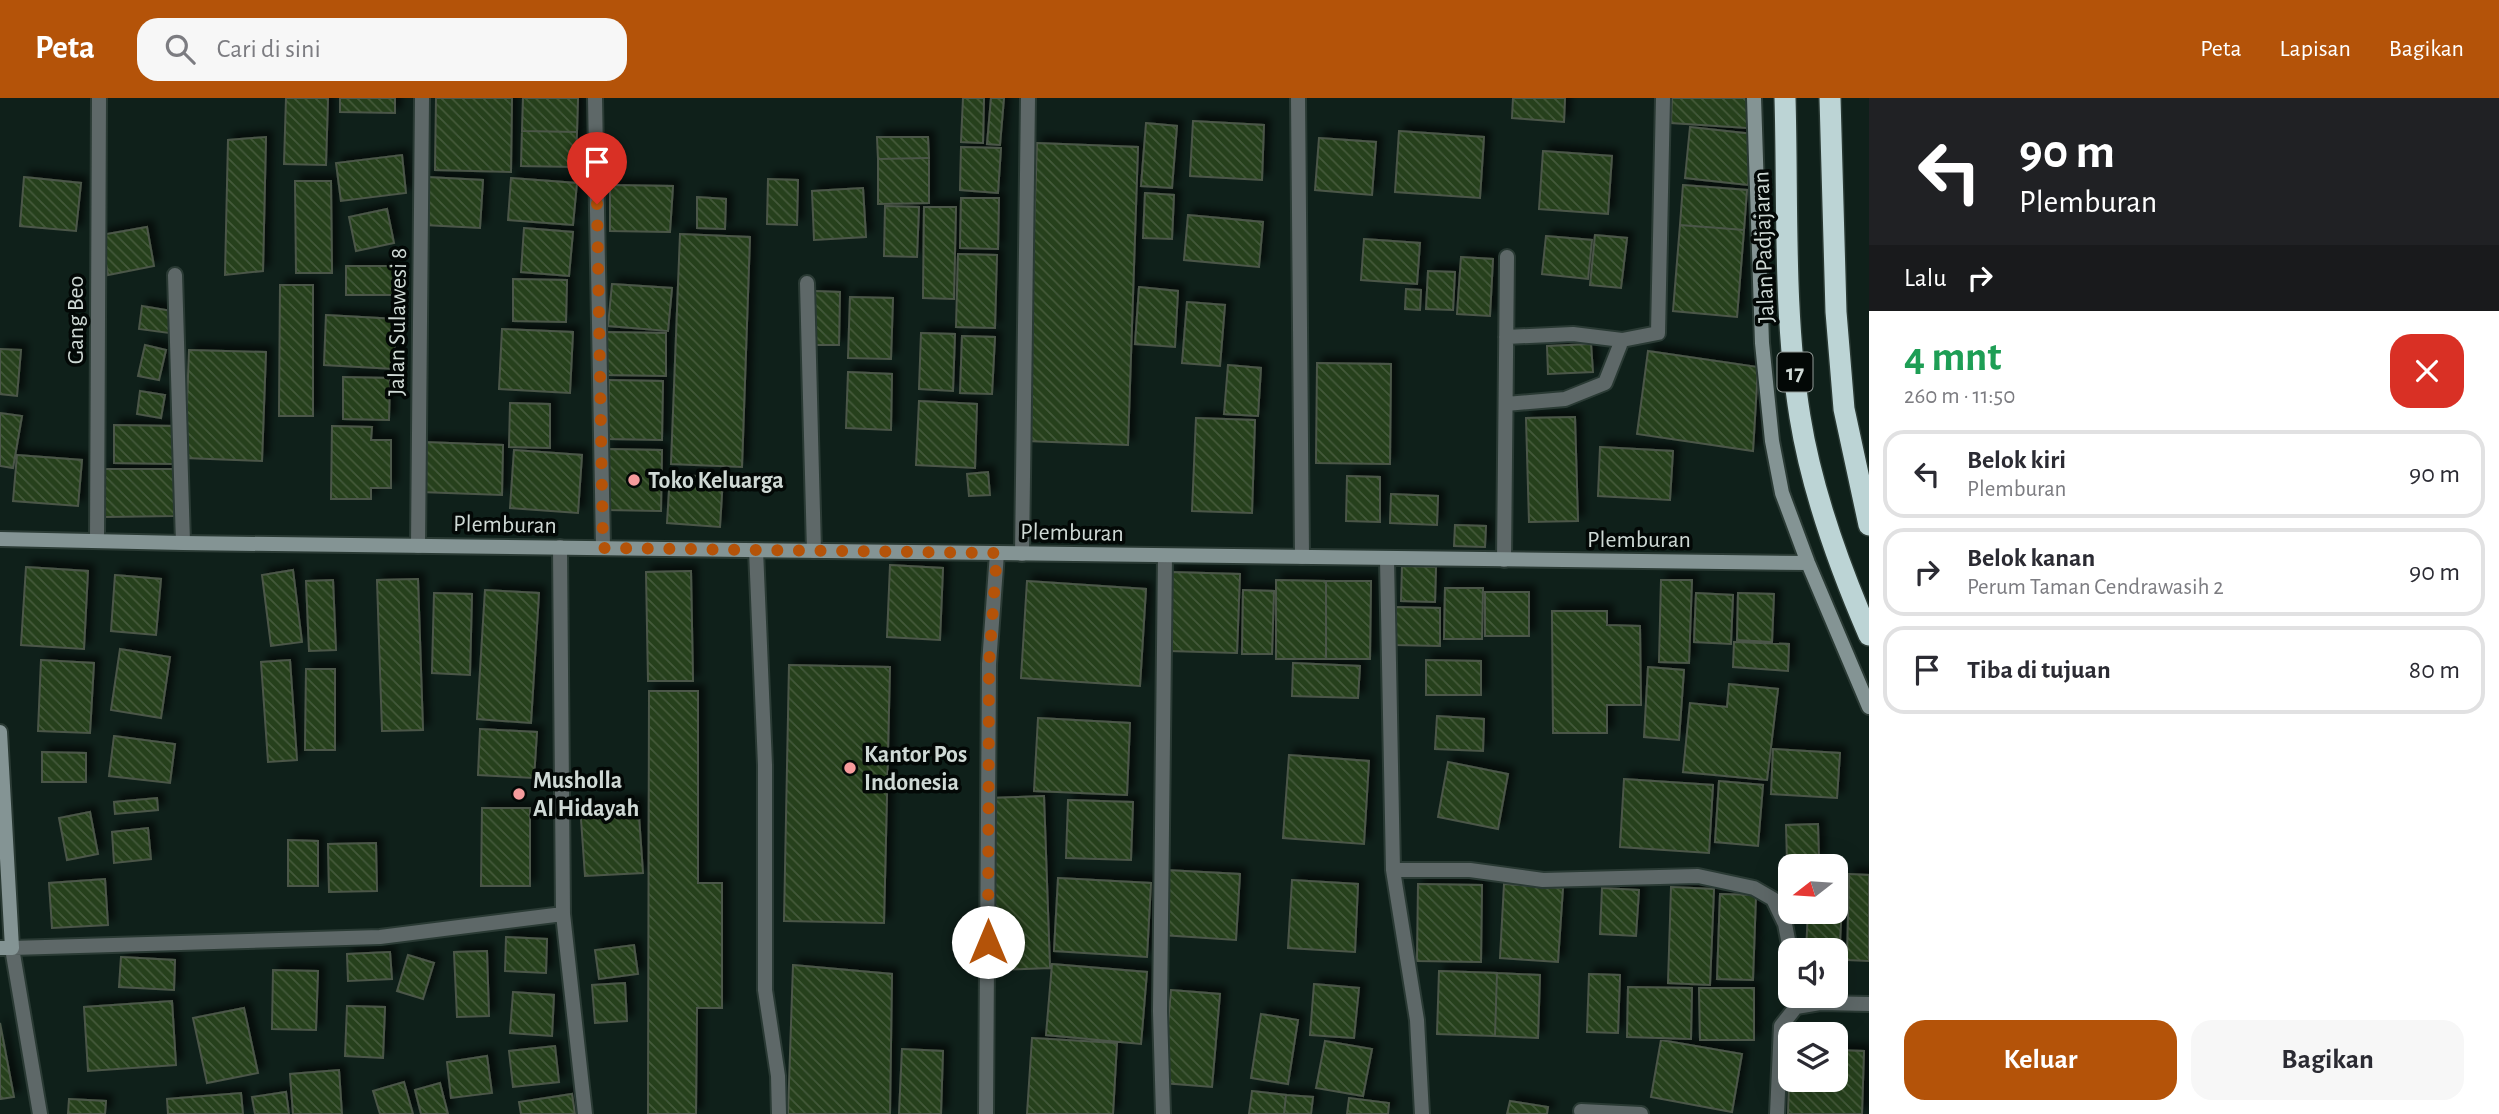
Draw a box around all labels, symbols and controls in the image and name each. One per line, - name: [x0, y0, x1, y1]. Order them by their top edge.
- search box: [137, 18, 627, 81]
- icon: search: [161, 30, 199, 68]
- text: Peta: [35, 32, 95, 65]
- text: Cari di sini: [217, 36, 321, 62]
- text: Peta: [2200, 37, 2242, 61]
- text: Lapisan: [2280, 37, 2351, 61]
- text: Bagikan: [2389, 37, 2464, 61]
- icon: left: [1904, 126, 1995, 217]
- text: 90 m: [2019, 128, 2115, 177]
- pin: [567, 132, 627, 204]
- icon: arrive: [578, 143, 616, 181]
- street label: Jalan Padjajaran: [1749, 171, 1779, 323]
- text: Plemburan: [2019, 186, 2157, 218]
- street label: Jalan Sulawesi 8: [385, 248, 411, 396]
- icon: right: [1961, 259, 1999, 297]
- text: Lalu: [1904, 265, 1947, 291]
- street label: Gang Beo: [64, 276, 88, 364]
- button: close: [2390, 334, 2464, 408]
- text: 4 mnt: [1904, 336, 2002, 378]
- road number: 17: [1778, 353, 1812, 392]
- text: 260 m · 11:50: [1904, 385, 2015, 408]
- text: Belok kiri: [1967, 447, 2066, 473]
- icon: left: [1908, 455, 1946, 493]
- text: 90 m: [2409, 461, 2460, 487]
- place label: Toko Keluarga: [648, 469, 784, 493]
- marker: Toko Keluarga: [626, 472, 642, 488]
- text: Plemburan: [1967, 478, 2066, 501]
- street label: Plemburan: [453, 512, 557, 538]
- street label: Plemburan: [1020, 520, 1124, 546]
- street label: Plemburan: [1587, 528, 1691, 552]
- text: Belok kanan: [1967, 545, 2095, 571]
- icon: right: [1908, 553, 1946, 591]
- text: 90 m: [2409, 559, 2460, 585]
- text: Perum Taman Cendrawasih 2: [1967, 576, 2224, 599]
- icon: arrive: [1908, 651, 1946, 689]
- text: Tiba di tujuan: [1967, 657, 2111, 683]
- text: 80 m: [2409, 657, 2460, 683]
- place label: Kantor Pos Indonesia: [864, 743, 967, 795]
- marker: Kantor Pos Indonesia: [842, 760, 858, 776]
- place label: Musholla Al Hidayah: [533, 769, 639, 821]
- marker: Musholla Al Hidayah: [511, 786, 527, 802]
- north arrow: [1778, 854, 1848, 924]
- map controls: [1778, 854, 1848, 1092]
- position arrow: [951, 905, 1025, 979]
- button: sound: [1778, 938, 1848, 1008]
- button: Keluar: [1904, 1020, 2177, 1100]
- button: Bagikan: [2191, 1020, 2464, 1100]
- button: layers: [1778, 1022, 1848, 1092]

